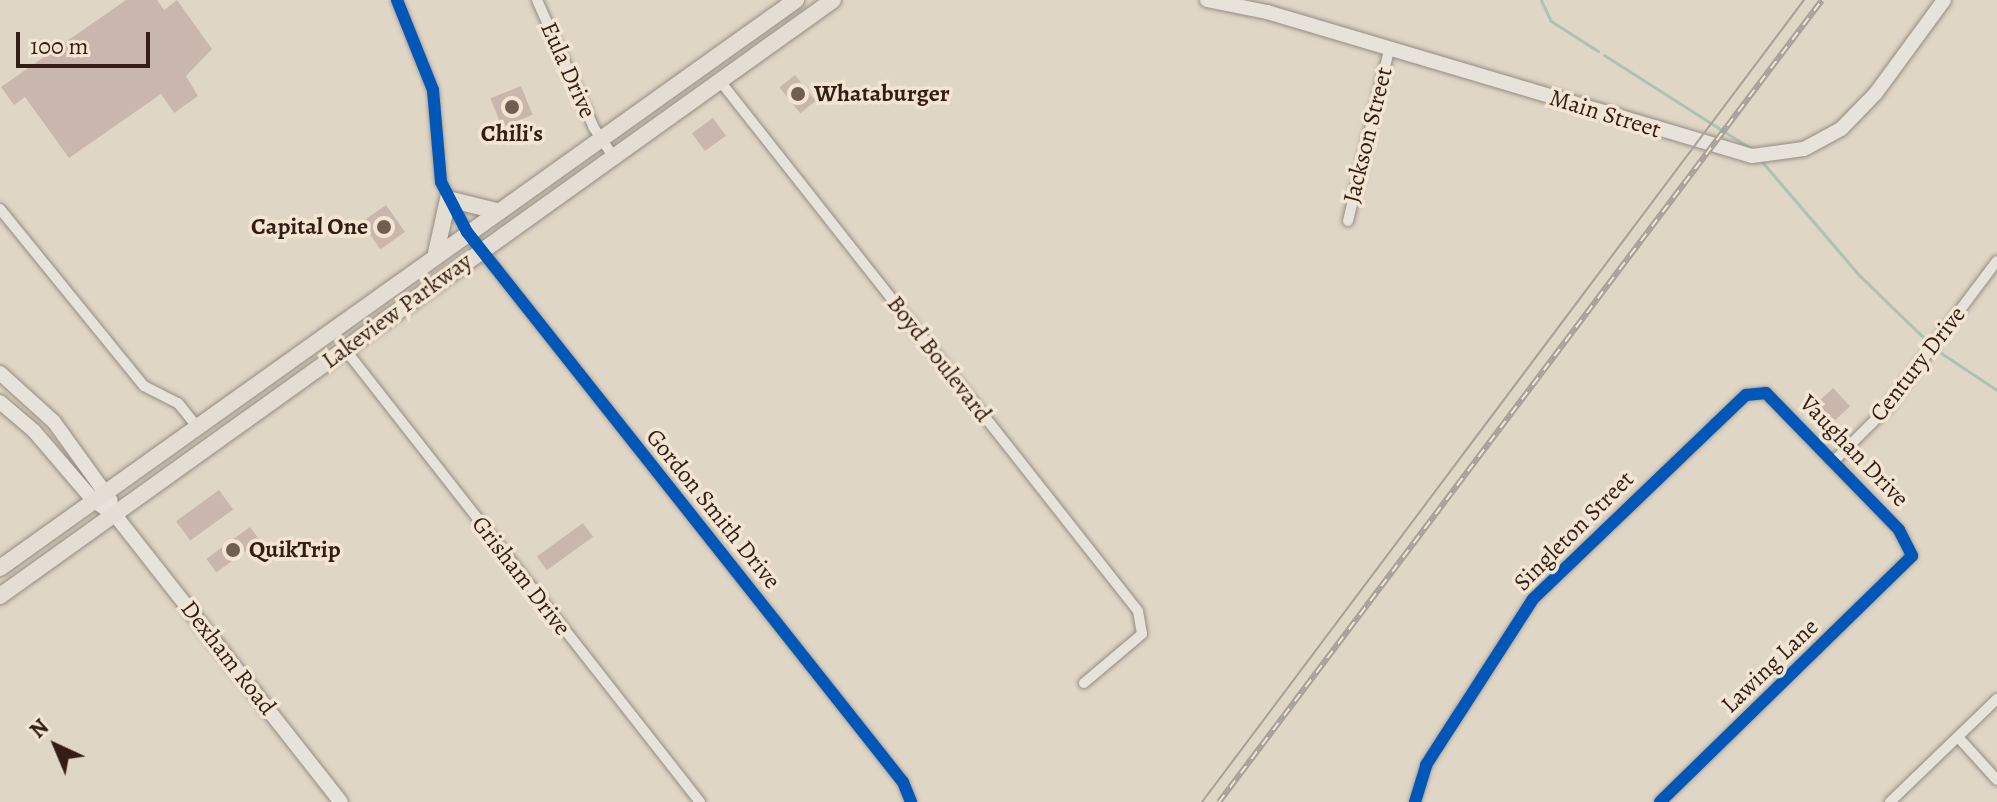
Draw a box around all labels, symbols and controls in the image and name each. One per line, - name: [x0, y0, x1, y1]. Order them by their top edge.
- scale bar: [20, 16, 154, 66]
- street label: Eula Drive: [534, 17, 602, 123]
- text: 100 m: [30, 30, 89, 62]
- street label: Jackson Street: [1337, 64, 1399, 206]
- place label: Whataburger: [814, 80, 950, 108]
- street label: Main Street: [1546, 83, 1664, 145]
- marker: Whataburger: [789, 85, 807, 103]
- marker: Chili's: [503, 98, 521, 116]
- place label: Chili's: [481, 120, 543, 148]
- place label: Capital One: [251, 213, 368, 241]
- marker: Capital One: [375, 218, 393, 236]
- street label: Lakeview Parkway: [316, 247, 478, 375]
- street label: Boyd Boulevard: [881, 290, 997, 428]
- street label: Century Drive: [1864, 301, 1972, 427]
- street label: Vaughan Drive: [1793, 389, 1915, 513]
- street label: Gordon Smith Drive: [640, 423, 786, 595]
- street label: Singleton Street: [1508, 465, 1640, 597]
- street label: Grisham Drive: [465, 511, 577, 641]
- place label: QuikTrip: [249, 536, 341, 564]
- marker: QuikTrip: [224, 541, 242, 559]
- street label: Dexham Road: [174, 595, 282, 721]
- street label: Lawing Lane: [1715, 613, 1825, 719]
- north arrow: [16, 706, 96, 786]
- text: N: [23, 712, 56, 745]

